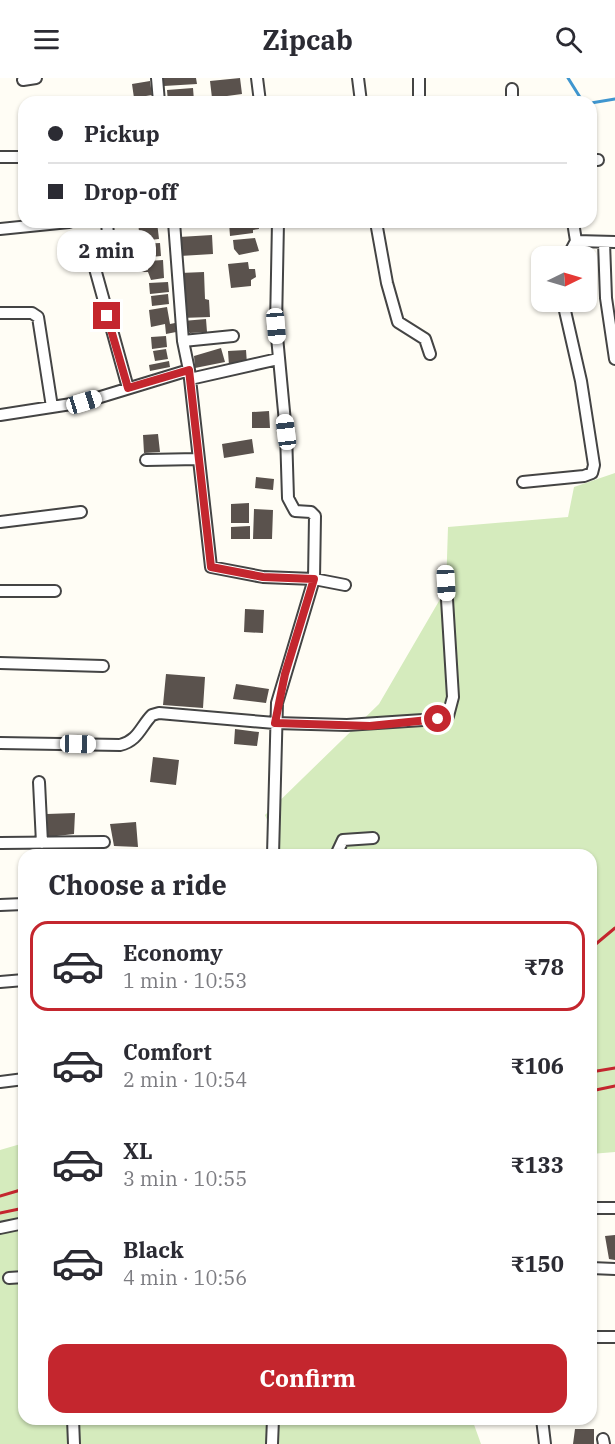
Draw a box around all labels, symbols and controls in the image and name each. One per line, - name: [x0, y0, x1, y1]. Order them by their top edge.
- text: Zipcab: [262, 22, 353, 57]
- icon: menu: [30, 23, 63, 56]
- icon: search: [552, 23, 585, 56]
- text: Pickup: [84, 119, 160, 148]
- text: Drop-off: [84, 177, 178, 206]
- callout: 2 min: [57, 229, 156, 271]
- text: 2 min: [79, 237, 135, 264]
- north arrow: [531, 246, 597, 312]
- map controls: [531, 246, 597, 312]
- route end: [93, 302, 120, 329]
- car: [265, 307, 287, 345]
- car: [64, 388, 104, 416]
- car: [275, 413, 297, 451]
- car: [436, 565, 456, 601]
- route start: [424, 705, 451, 732]
- car: [60, 735, 96, 753]
- text: Choose a ride: [48, 867, 227, 902]
- text: Economy: [123, 938, 223, 967]
- icon: car: [51, 939, 105, 993]
- text: ₹78: [523, 952, 564, 981]
- text: 1 min · 10:53: [123, 967, 247, 994]
- text: Comfort: [123, 1037, 212, 1066]
- icon: car: [51, 1038, 105, 1092]
- text: ₹106: [510, 1051, 564, 1080]
- text: 2 min · 10:54: [123, 1066, 247, 1093]
- text: XL: [123, 1136, 153, 1165]
- icon: car: [51, 1137, 105, 1191]
- text: ₹133: [510, 1150, 564, 1179]
- text: 3 min · 10:55: [123, 1165, 247, 1192]
- text: Black: [123, 1235, 184, 1264]
- icon: car: [51, 1236, 105, 1290]
- text: ₹150: [510, 1249, 564, 1278]
- text: 4 min · 10:56: [123, 1264, 247, 1291]
- button: Confirm: [48, 1344, 567, 1413]

